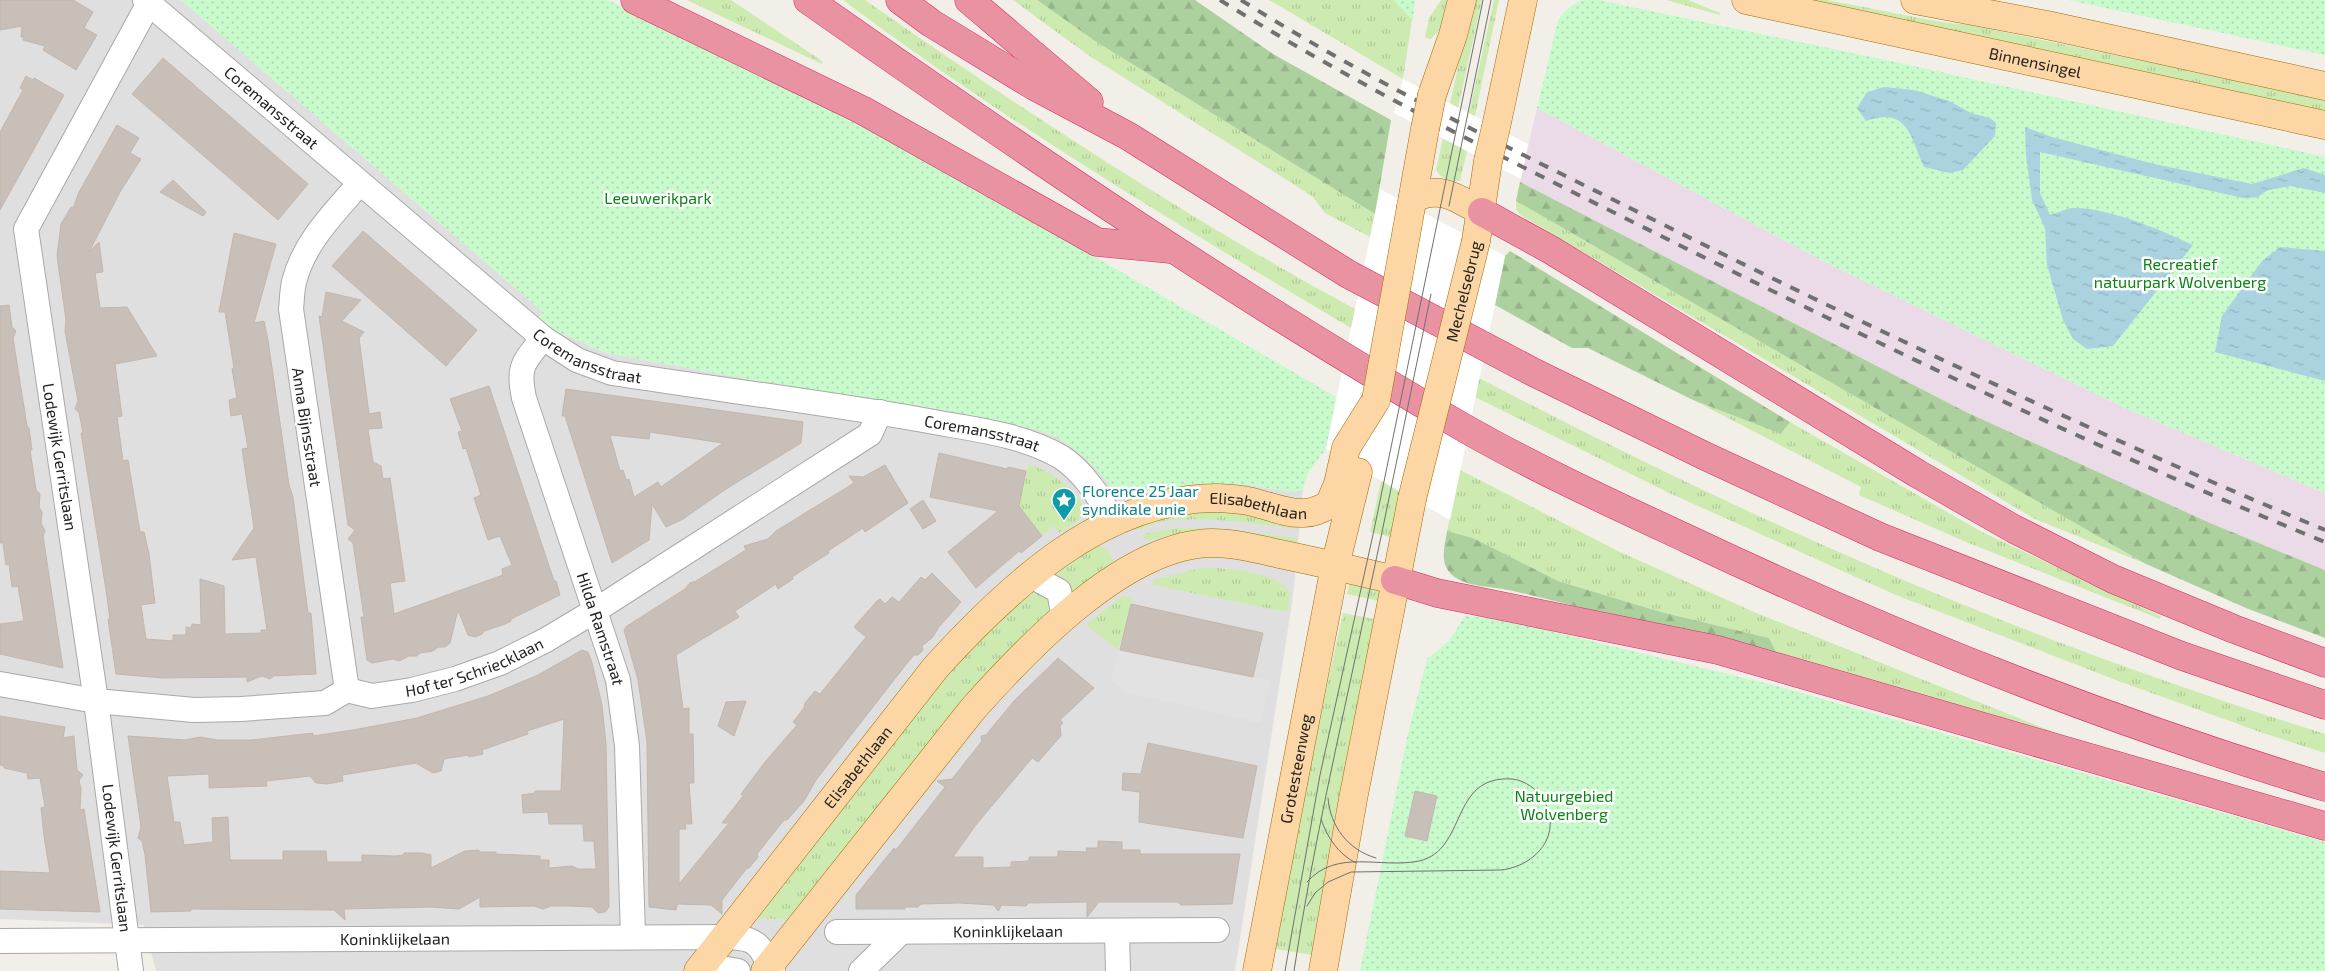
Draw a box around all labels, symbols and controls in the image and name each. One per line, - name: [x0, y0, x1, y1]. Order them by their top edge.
- street label: Binnensingel: [1987, 43, 2084, 81]
- street label: Coremansstraat: [221, 62, 323, 152]
- park label: Leeuwerikpark: [604, 188, 712, 207]
- street label: Mechelsebrug: [1441, 239, 1485, 344]
- park label: Recreatief natuurpark Wolvenberg: [2094, 254, 2266, 291]
- street label: Coremansstraat: [530, 324, 643, 386]
- street label: Anna Bijnsstraat: [288, 366, 326, 488]
- street label: Lodewijk Gerritslaan: [38, 382, 82, 532]
- street label: Coremansstraat: [923, 410, 1043, 455]
- place label: Florence 25 Jaar syndikale unie: [1082, 481, 1199, 518]
- place icon: Florence 25 Jaar syndikale unie: [1051, 487, 1077, 521]
- street label: Elisabethlaan: [1209, 488, 1307, 522]
- street label: Hilda Ramstraat: [574, 570, 629, 686]
- street label: Hof ter Schriecklaan: [404, 633, 546, 700]
- street label: Grotesteenweg: [1276, 712, 1315, 825]
- street label: Elisabethlaan: [819, 722, 895, 812]
- street label: Lodewijk Gerritslaan: [98, 783, 136, 933]
- park label: Natuurgebied Wolvenberg: [1514, 786, 1614, 823]
- street label: Koninklijkelaan: [953, 921, 1063, 941]
- street label: Koninklijkelaan: [340, 929, 450, 949]

